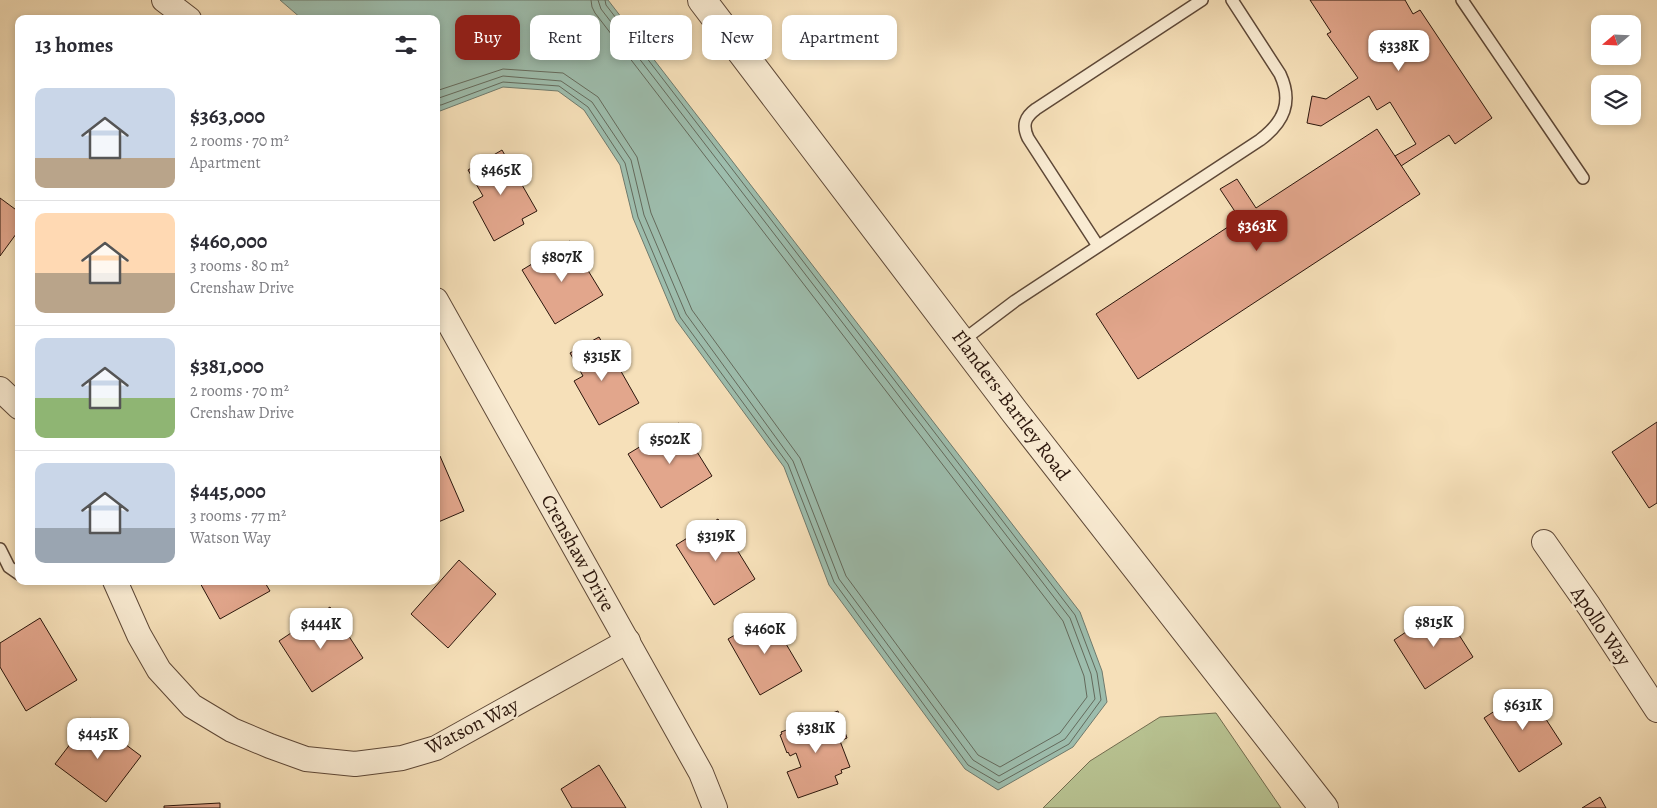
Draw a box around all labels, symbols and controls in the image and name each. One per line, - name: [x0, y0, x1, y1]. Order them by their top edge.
- chip: Buy: [455, 15, 520, 60]
- chip: Rent: [530, 15, 600, 60]
- chip: Filters: [610, 15, 692, 60]
- chip: New: [702, 15, 772, 60]
- chip: Apartment: [782, 15, 897, 60]
- north arrow: [1591, 15, 1641, 65]
- map controls: [1591, 15, 1641, 125]
- pin: $338K: [1364, 30, 1434, 72]
- text: 13 homes: [35, 31, 113, 59]
- icon: filters: [392, 31, 420, 59]
- text: $338K: [1379, 35, 1419, 57]
- button: layers: [1591, 75, 1641, 125]
- text: $363,000: [190, 102, 265, 130]
- icon: home: [75, 108, 135, 168]
- text: 2 rooms · 70 m²: [190, 130, 289, 152]
- text: Apartment: [190, 152, 261, 174]
- pin: $465K: [466, 154, 536, 196]
- text: $465K: [481, 159, 521, 181]
- pin: $363K: [1222, 210, 1292, 252]
- text: $363K: [1237, 215, 1277, 237]
- text: $460,000: [190, 227, 267, 255]
- icon: home: [75, 233, 135, 293]
- pin: $807K: [527, 240, 597, 283]
- text: $807K: [542, 246, 582, 268]
- text: 3 rooms · 80 m²: [190, 255, 289, 277]
- text: Crenshaw Drive: [190, 277, 294, 299]
- street label: Flanders-Bartley Road: [946, 324, 1077, 486]
- pin: $315K: [567, 340, 637, 382]
- text: $315K: [583, 345, 621, 367]
- text: $381,000: [190, 352, 264, 380]
- icon: home: [75, 358, 135, 418]
- text: 2 rooms · 70 m²: [190, 380, 289, 402]
- text: Crenshaw Drive: [190, 402, 294, 424]
- pin: $502K: [635, 422, 705, 465]
- text: $502K: [650, 428, 690, 450]
- text: $445,000: [190, 477, 266, 505]
- icon: home: [75, 483, 135, 543]
- street label: Crenshaw Drive: [535, 490, 621, 616]
- text: 3 rooms · 77 m²: [190, 505, 286, 527]
- pin: $319K: [681, 520, 751, 562]
- text: $319K: [697, 525, 735, 547]
- text: Watson Way: [190, 527, 271, 549]
- street label: Apollo Way: [1564, 580, 1638, 672]
- pin: $815K: [1399, 606, 1469, 648]
- pin: $444K: [286, 608, 356, 650]
- text: $815K: [1415, 611, 1453, 633]
- pin: $460K: [730, 612, 800, 655]
- text: $444K: [301, 613, 341, 635]
- text: $460K: [744, 618, 786, 640]
- pin: $631K: [1488, 688, 1558, 731]
- street label: Watson Way: [420, 691, 524, 761]
- text: $631K: [1504, 694, 1542, 716]
- pin: $381K: [781, 712, 851, 754]
- text: $381K: [797, 717, 835, 739]
- pin: $445K: [63, 718, 133, 760]
- text: $445K: [78, 723, 118, 745]

